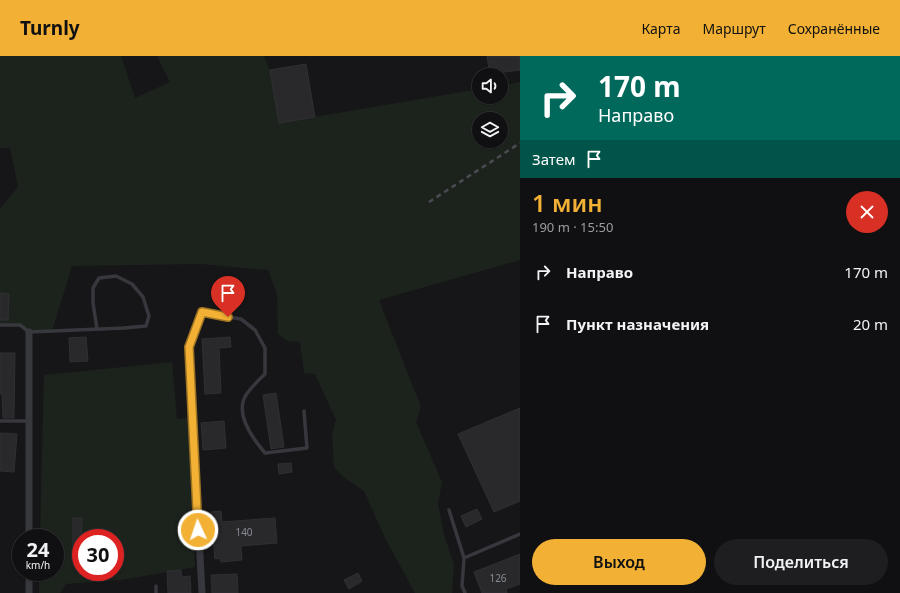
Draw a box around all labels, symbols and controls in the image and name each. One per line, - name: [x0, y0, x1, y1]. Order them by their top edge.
- text: Turnly: [20, 15, 80, 41]
- text: Карта: [641, 19, 680, 38]
- text: Маршрут: [702, 19, 766, 38]
- text: Сохранённые: [788, 19, 880, 38]
- text: 170 m: [598, 67, 681, 105]
- map controls: [472, 68, 508, 148]
- button: sound: [472, 68, 508, 104]
- icon: right: [532, 72, 584, 124]
- text: Направо: [598, 103, 674, 127]
- button: layers: [472, 112, 508, 148]
- icon: arrive: [583, 148, 605, 170]
- text: Затем: [532, 149, 575, 169]
- text: 1 мин: [532, 186, 603, 219]
- button: close: [846, 191, 888, 233]
- text: 190 m · 15:50: [532, 218, 613, 236]
- icon: right: [532, 261, 554, 283]
- text: Направо: [566, 262, 633, 282]
- text: 170 m: [844, 262, 888, 282]
- pin: [211, 276, 245, 317]
- icon: arrive: [217, 282, 239, 304]
- icon: arrive: [532, 313, 554, 335]
- text: Пункт назначения: [566, 314, 709, 334]
- text: 20 m: [853, 314, 888, 334]
- position arrow: [177, 509, 219, 551]
- house number: 140: [235, 525, 253, 539]
- speed limit sign: 30: [72, 529, 124, 581]
- text: 24: [27, 536, 49, 563]
- button: Выход: [532, 539, 706, 585]
- button: Поделиться: [714, 539, 888, 585]
- text: km/h: [26, 558, 50, 572]
- house number: 126: [489, 571, 507, 585]

